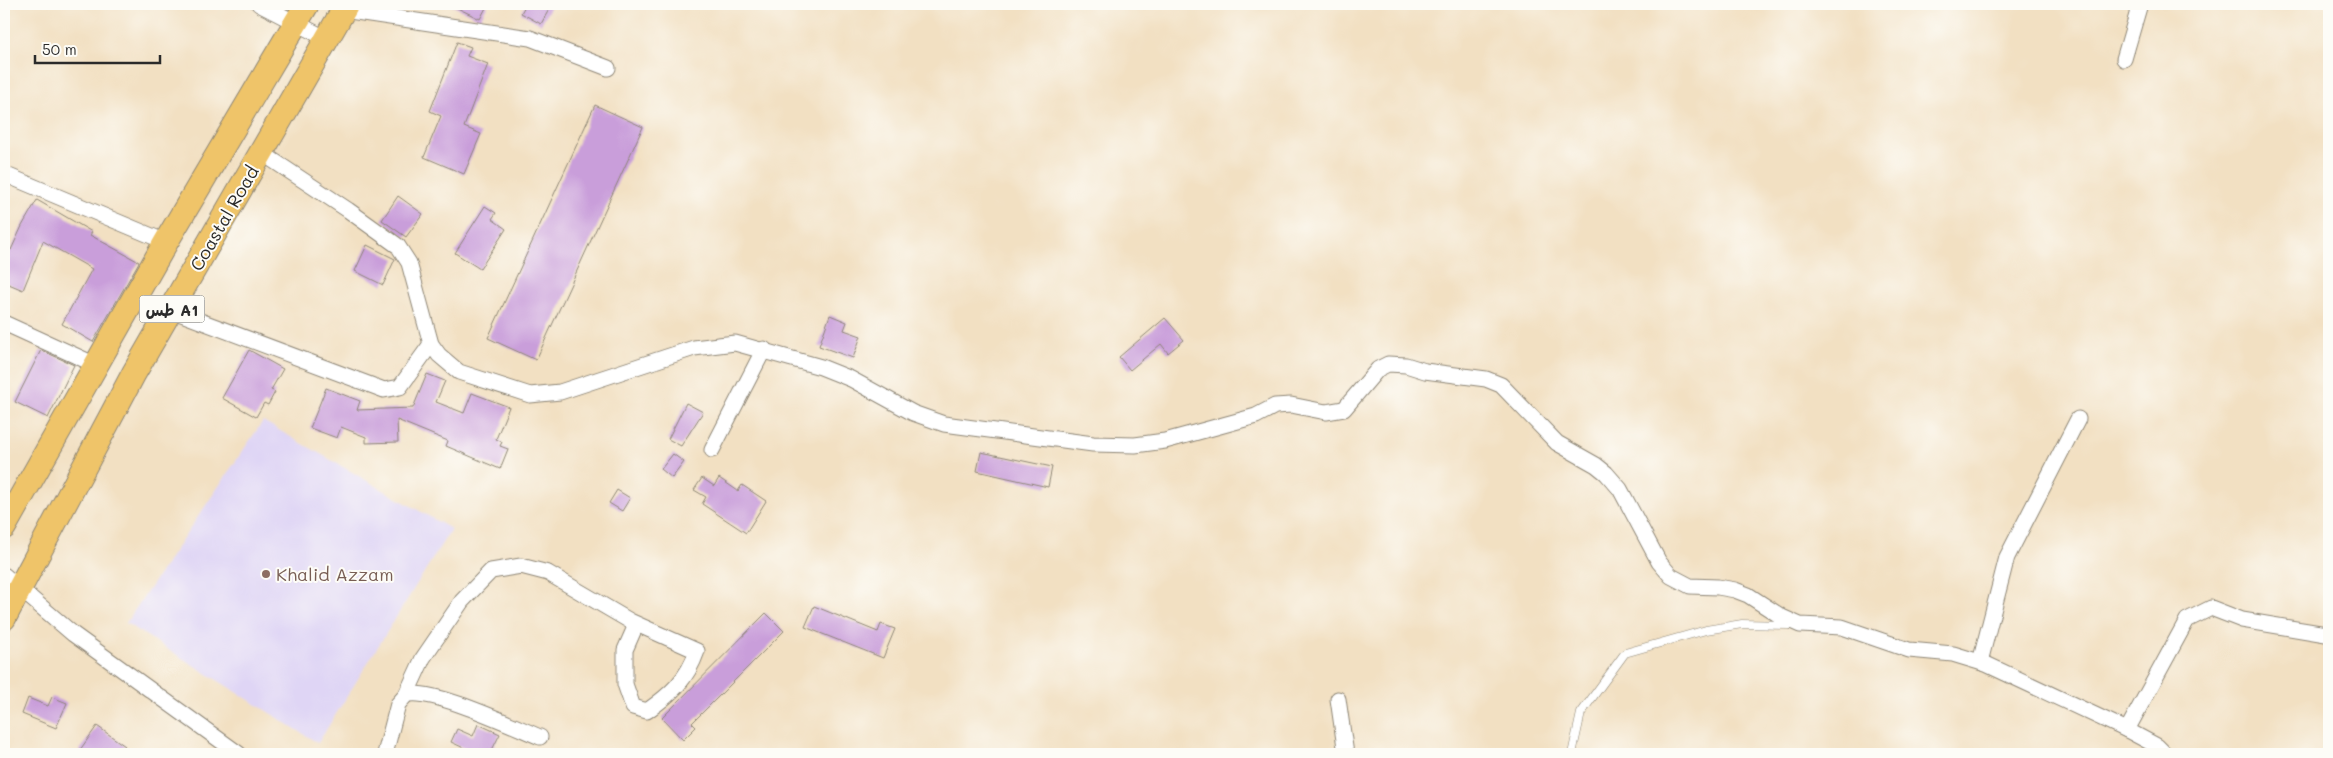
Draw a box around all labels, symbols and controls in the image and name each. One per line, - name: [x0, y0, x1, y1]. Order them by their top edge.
- scale bar: [35, 32, 160, 64]
- text: 50 m: [42, 39, 77, 59]
- street label: Coastal Road: [184, 161, 264, 275]
- road number: طس A1: [140, 296, 204, 322]
- place label: Khalid Azzam: [276, 562, 394, 586]
- marker: Khalid Azzam: [260, 568, 272, 580]

